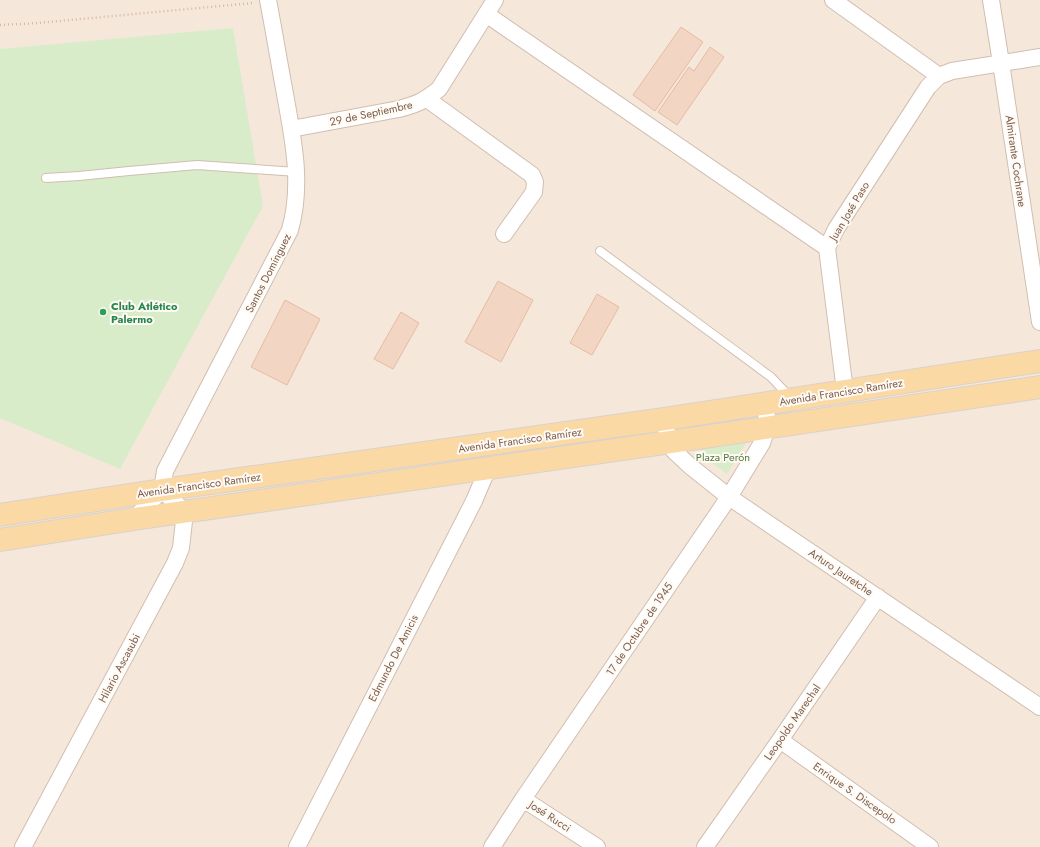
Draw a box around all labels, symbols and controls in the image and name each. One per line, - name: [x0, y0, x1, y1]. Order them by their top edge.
- street label: 29 de Septiembre: [328, 96, 414, 130]
- street label: Almirante Cochrane: [1002, 114, 1030, 208]
- street label: Juan José Paso: [824, 178, 873, 245]
- street label: Santos Domínguez: [241, 231, 295, 315]
- place label: Club Atlético Palermo: [111, 298, 178, 327]
- marker: Club Atlético Palermo: [98, 307, 108, 317]
- street label: Avenida Francisco Ramírez: [778, 374, 904, 410]
- street label: Avenida Francisco Ramírez: [457, 423, 583, 457]
- park label: Plaza Perón: [696, 449, 750, 465]
- street label: Avenida Francisco Ramírez: [136, 468, 262, 502]
- street label: Arturo Jauretche: [806, 544, 877, 600]
- street label: 17 de Octubre de 1945: [602, 579, 676, 679]
- street label: Edmundo De Amicis: [364, 611, 422, 704]
- street label: Hilario Ascasubi: [94, 631, 144, 705]
- street label: Leopoldo Marechal: [760, 681, 824, 763]
- street label: Enrique S. Discepolo: [810, 758, 900, 828]
- street label: José Rucci: [524, 795, 574, 836]

